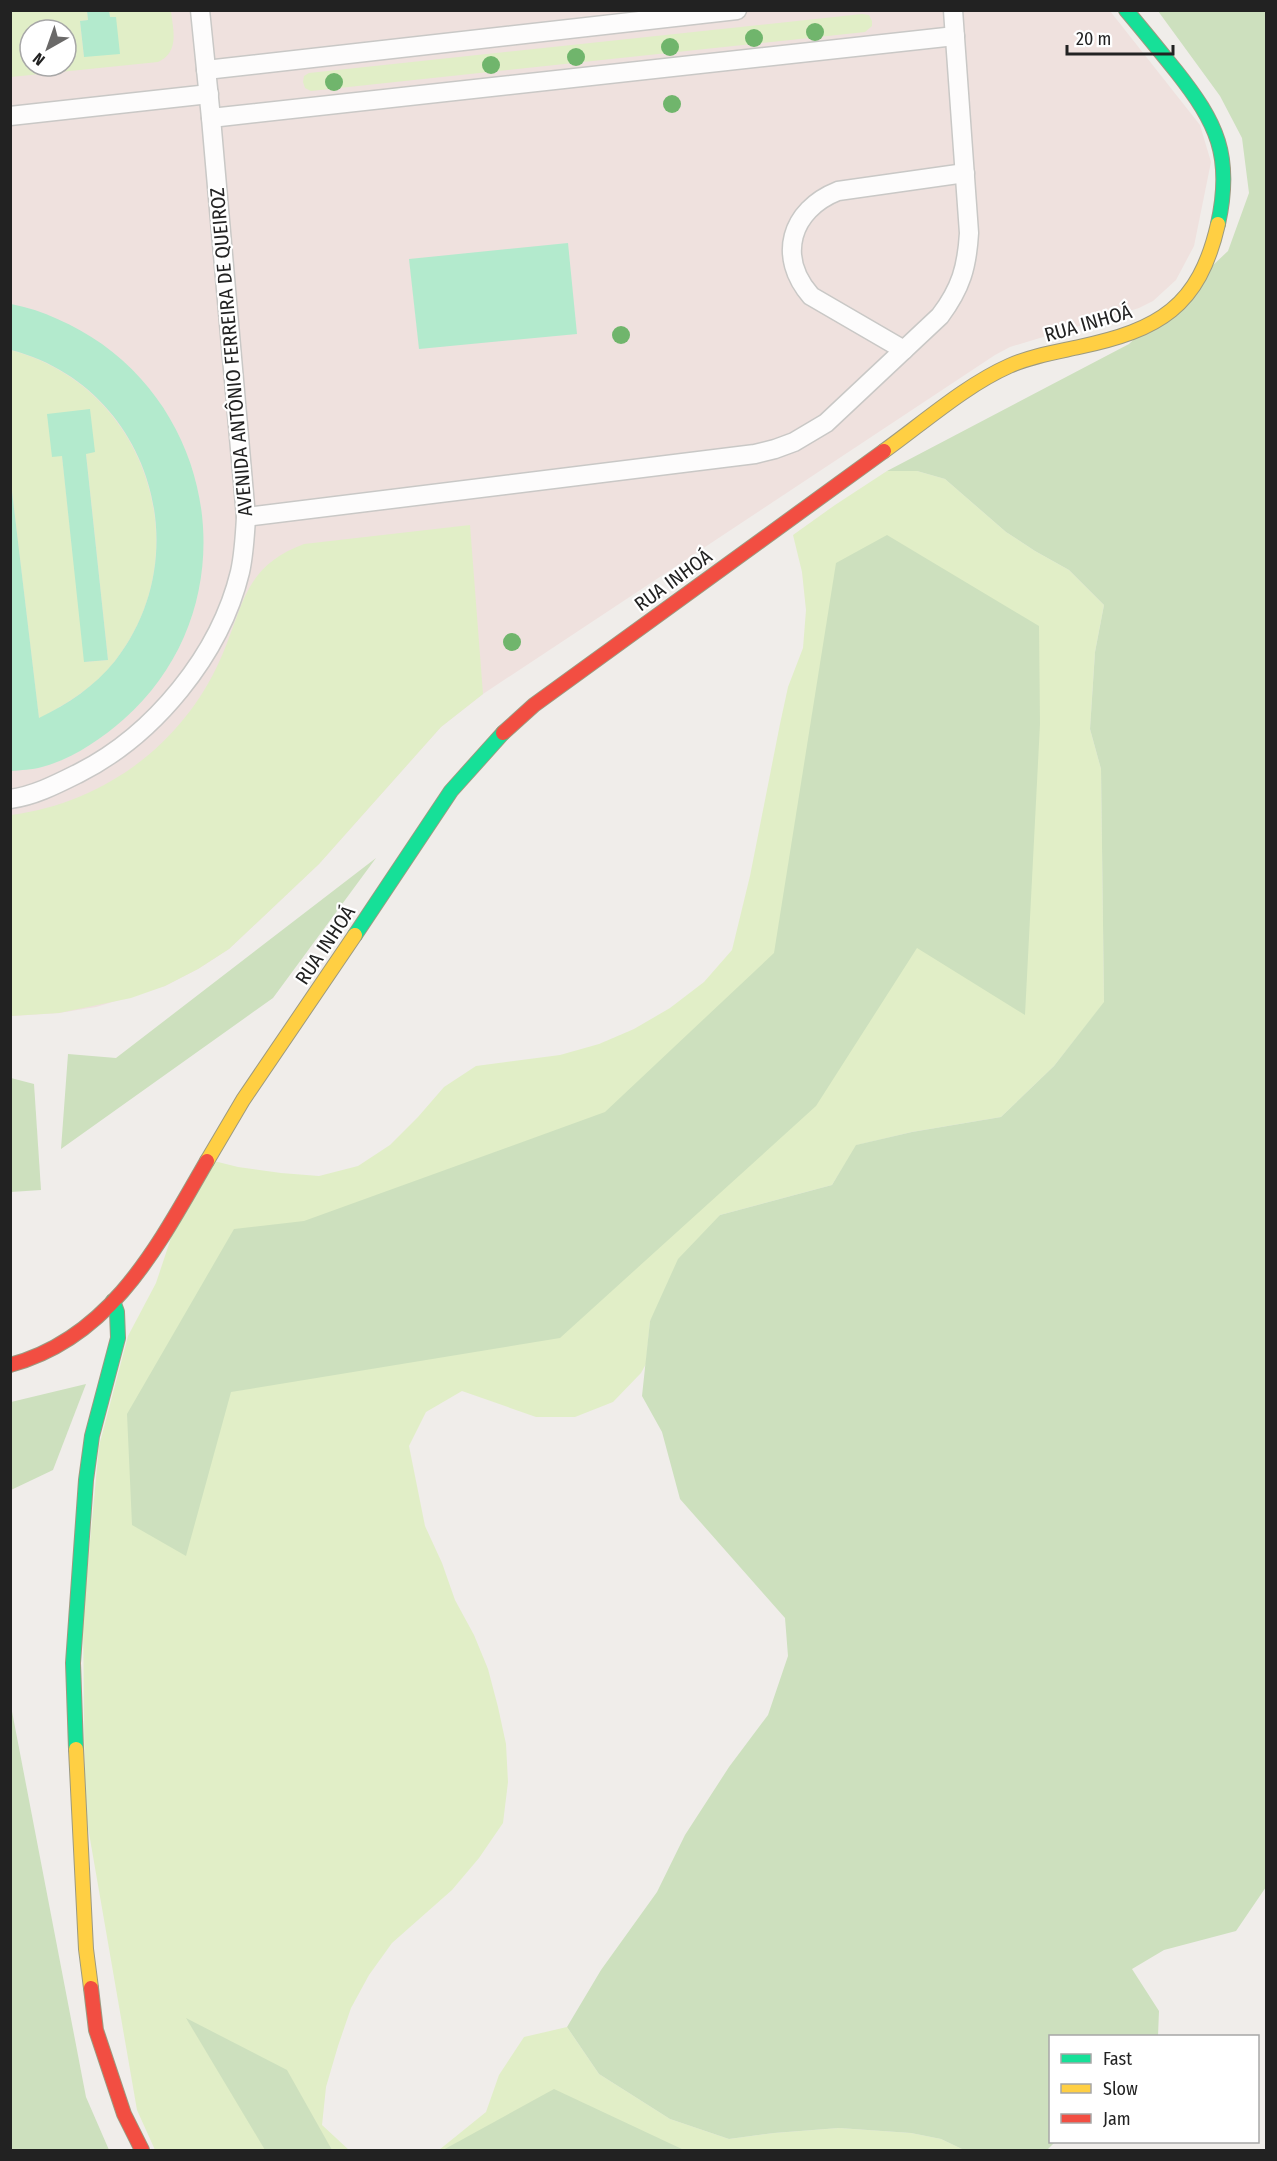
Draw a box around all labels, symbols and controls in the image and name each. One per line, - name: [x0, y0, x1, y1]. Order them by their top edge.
- north arrow: [18, 18, 78, 78]
- scale bar: [1067, 18, 1174, 56]
- text: 20 m: [1076, 28, 1111, 50]
- text: N: [29, 49, 48, 69]
- street label: AVENIDA ANTÔNIO FERREIRA DE QUEIROZ: [205, 187, 257, 517]
- street label: RUA INHOÁ: [1041, 299, 1135, 347]
- street label: RUA INHOÁ: [630, 544, 717, 616]
- street label: RUA INHOÁ: [290, 901, 360, 989]
- legend: [1049, 2035, 1259, 2143]
- text: Fast: [1103, 2048, 1132, 2070]
- text: Slow: [1103, 2078, 1138, 2100]
- text: Jam: [1103, 2108, 1131, 2130]

